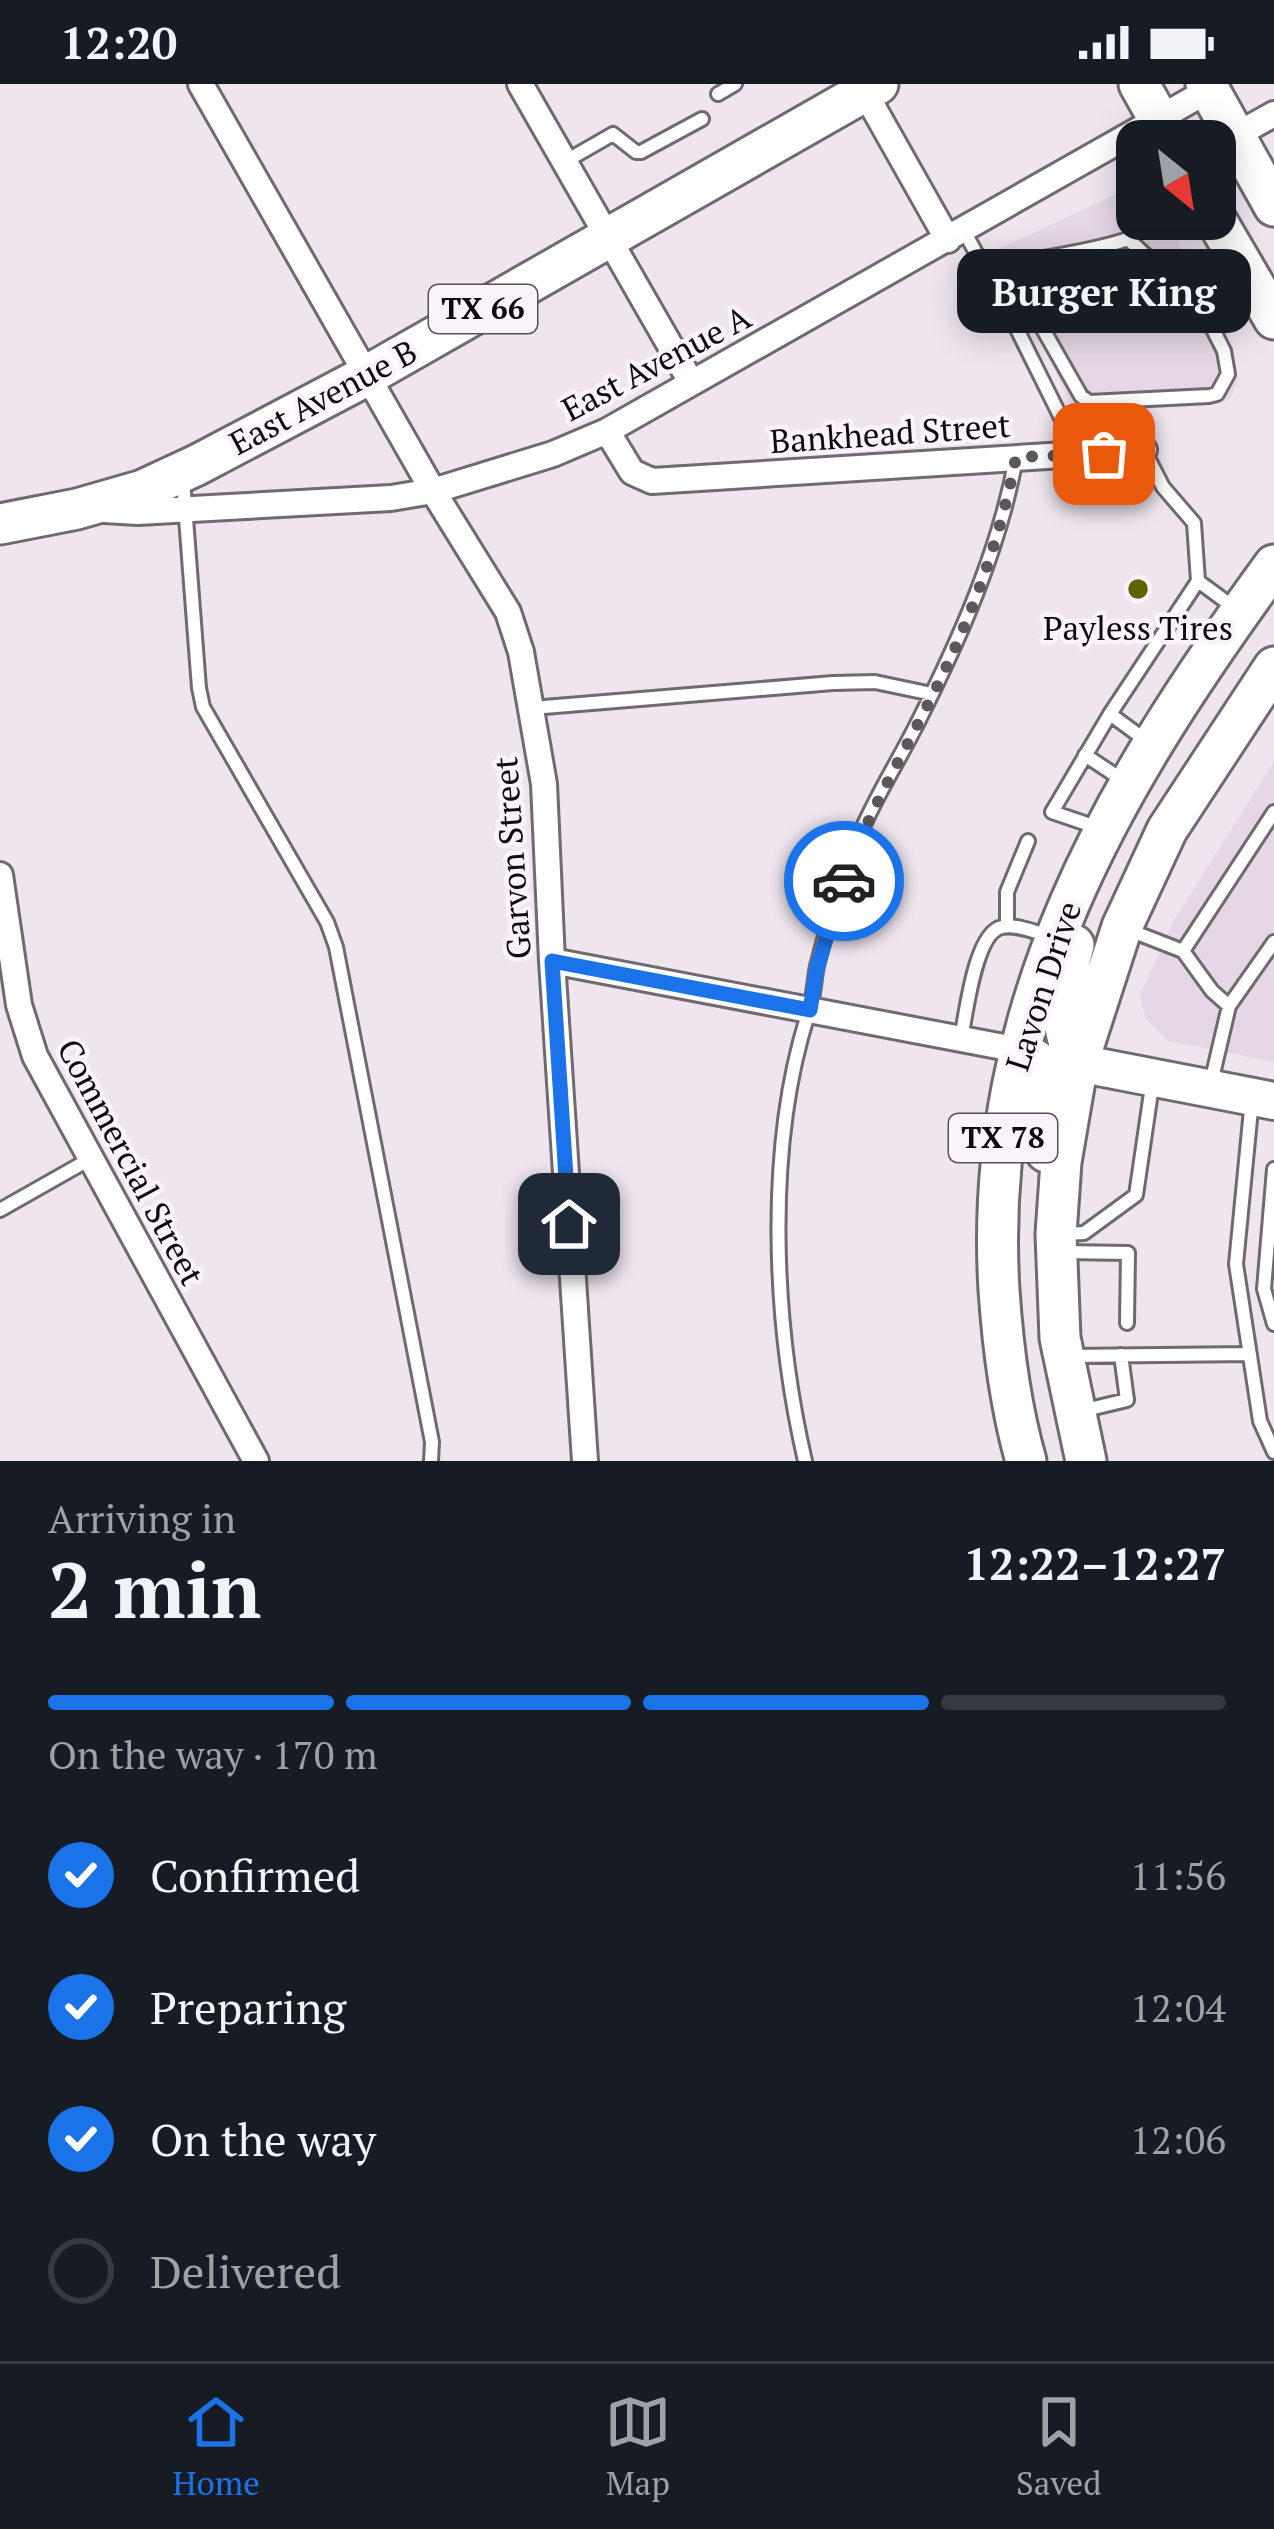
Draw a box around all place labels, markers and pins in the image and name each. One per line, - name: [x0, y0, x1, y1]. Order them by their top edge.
- callout: Burger King: [957, 250, 1251, 334]
- pin: [1053, 403, 1155, 505]
- marker: Payless Tires: [1125, 576, 1151, 602]
- place label: Payless Tires: [1043, 606, 1233, 649]
- pin: [518, 1173, 620, 1275]

